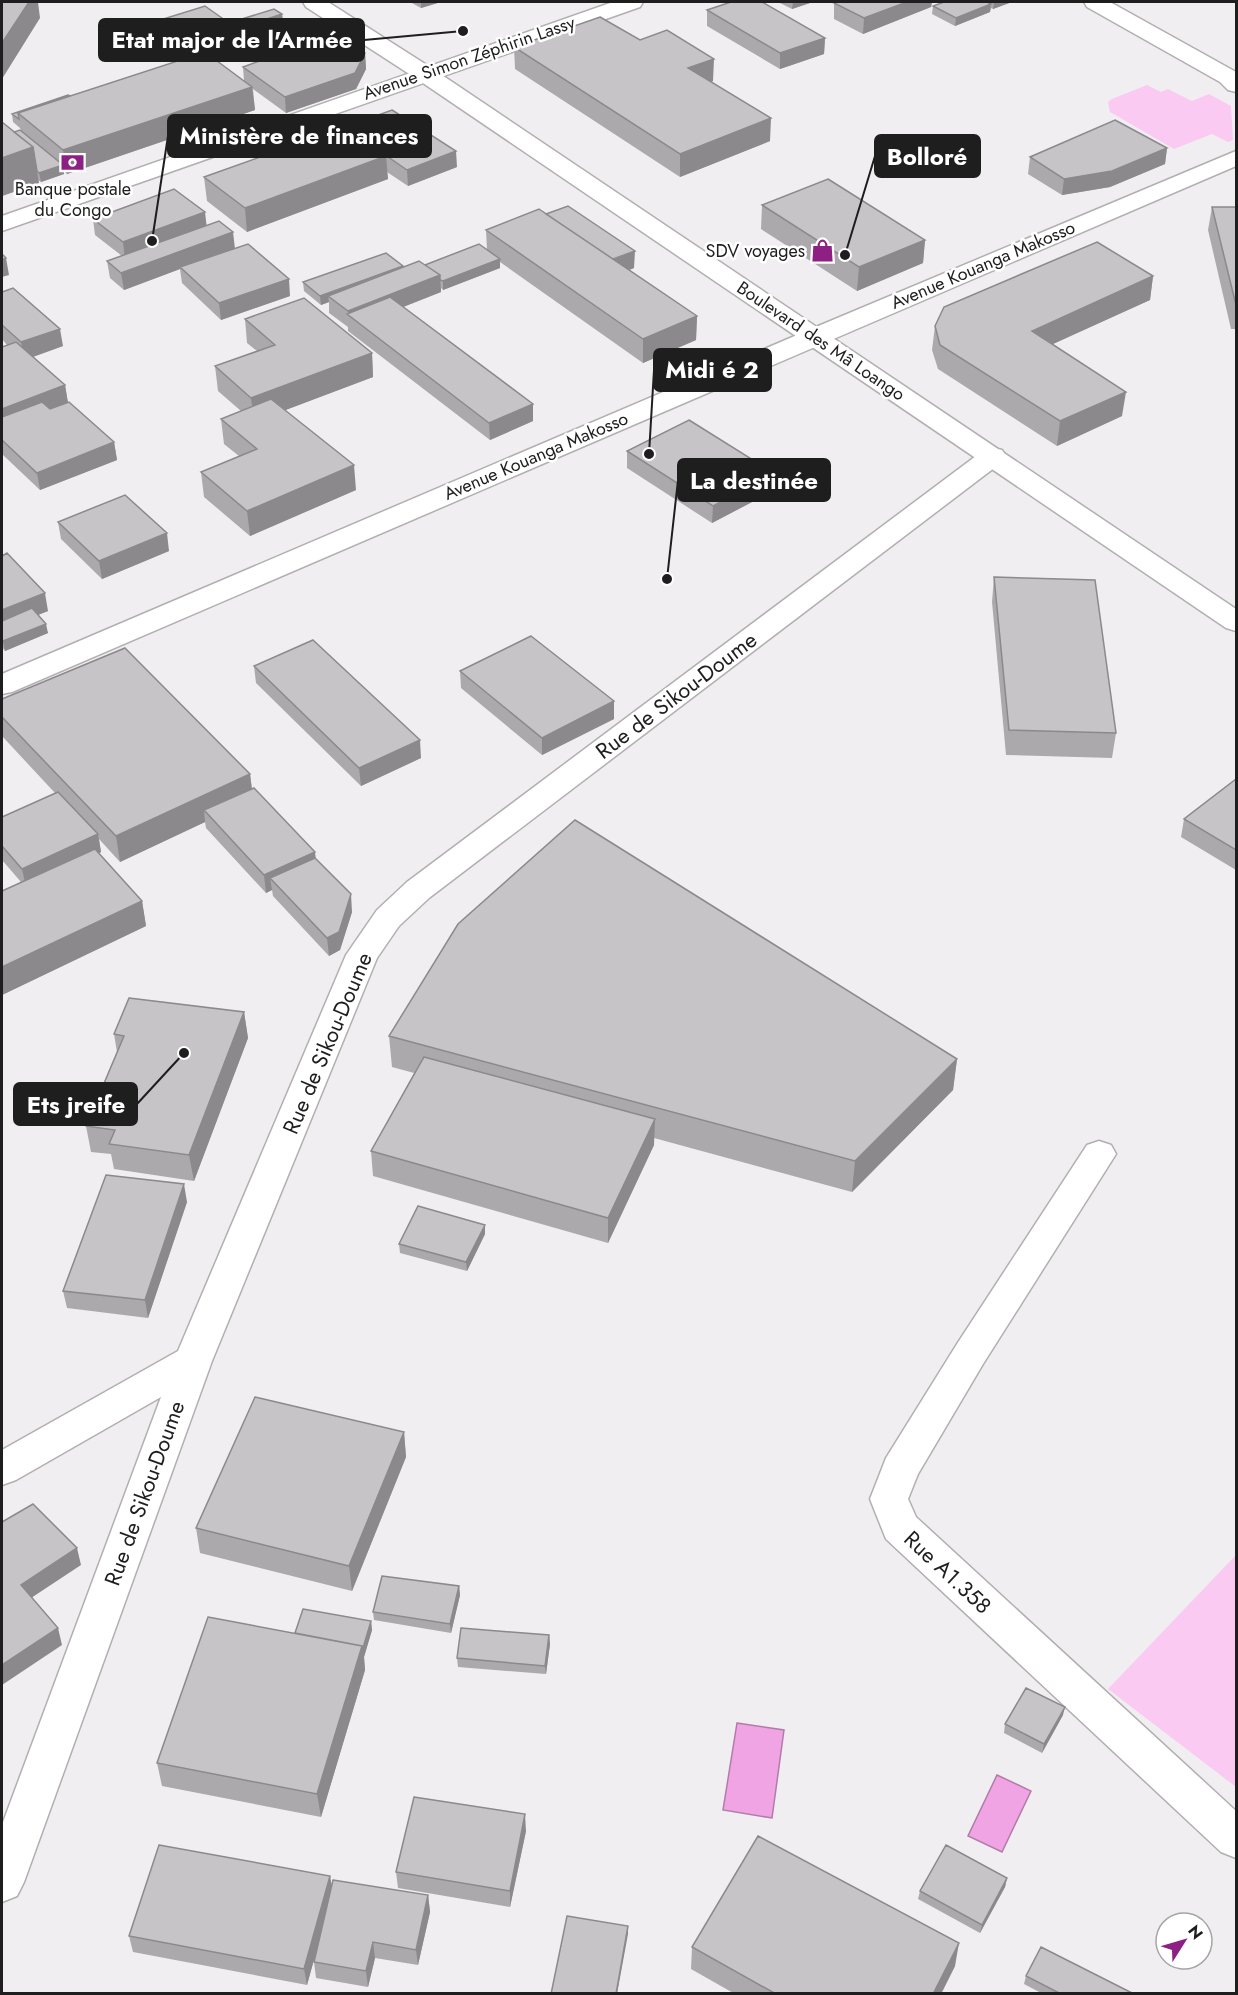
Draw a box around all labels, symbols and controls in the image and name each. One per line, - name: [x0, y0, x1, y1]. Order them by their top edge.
- street label: Avenue Simon Zéphirin Lassy: [360, 9, 578, 107]
- callout: Etat major de l'Armée: [99, 19, 364, 61]
- text: Etat major de l'Armée: [112, 22, 352, 57]
- callout: Ministère de finances: [168, 115, 431, 157]
- text: Ministère de finances: [180, 118, 419, 153]
- callout: Bolloré: [875, 135, 980, 177]
- text: Bolloré: [887, 139, 967, 174]
- bank icon: Banque postale du Congo: [60, 150, 86, 176]
- place label: Banque postale du Congo: [15, 176, 131, 223]
- street label: Avenue Kouanga Makosso: [887, 214, 1079, 316]
- place label: SDV voyages: [706, 238, 805, 264]
- shop icon: SDV voyages: [810, 238, 836, 264]
- street label: Boulevard des Mâ Loango: [732, 275, 910, 407]
- callout: Midi é 2: [654, 349, 771, 391]
- text: Midi é 2: [665, 352, 759, 387]
- street label: Avenue Kouanga Makosso: [440, 405, 632, 507]
- callout: La destinée: [678, 459, 830, 501]
- text: La destinée: [690, 463, 818, 498]
- street label: Rue de Sikou-Doume: [589, 624, 763, 766]
- street label: Rue de Sikou-Doume: [274, 947, 380, 1139]
- callout: Ets jreife: [14, 1083, 137, 1125]
- text: Ets jreife: [27, 1087, 125, 1122]
- street label: Rue de Sikou-Doume: [96, 1396, 192, 1590]
- street label: Rue A1.358: [897, 1523, 999, 1621]
- north arrow: [1154, 1911, 1214, 1971]
- text: N: [1183, 1920, 1209, 1944]

